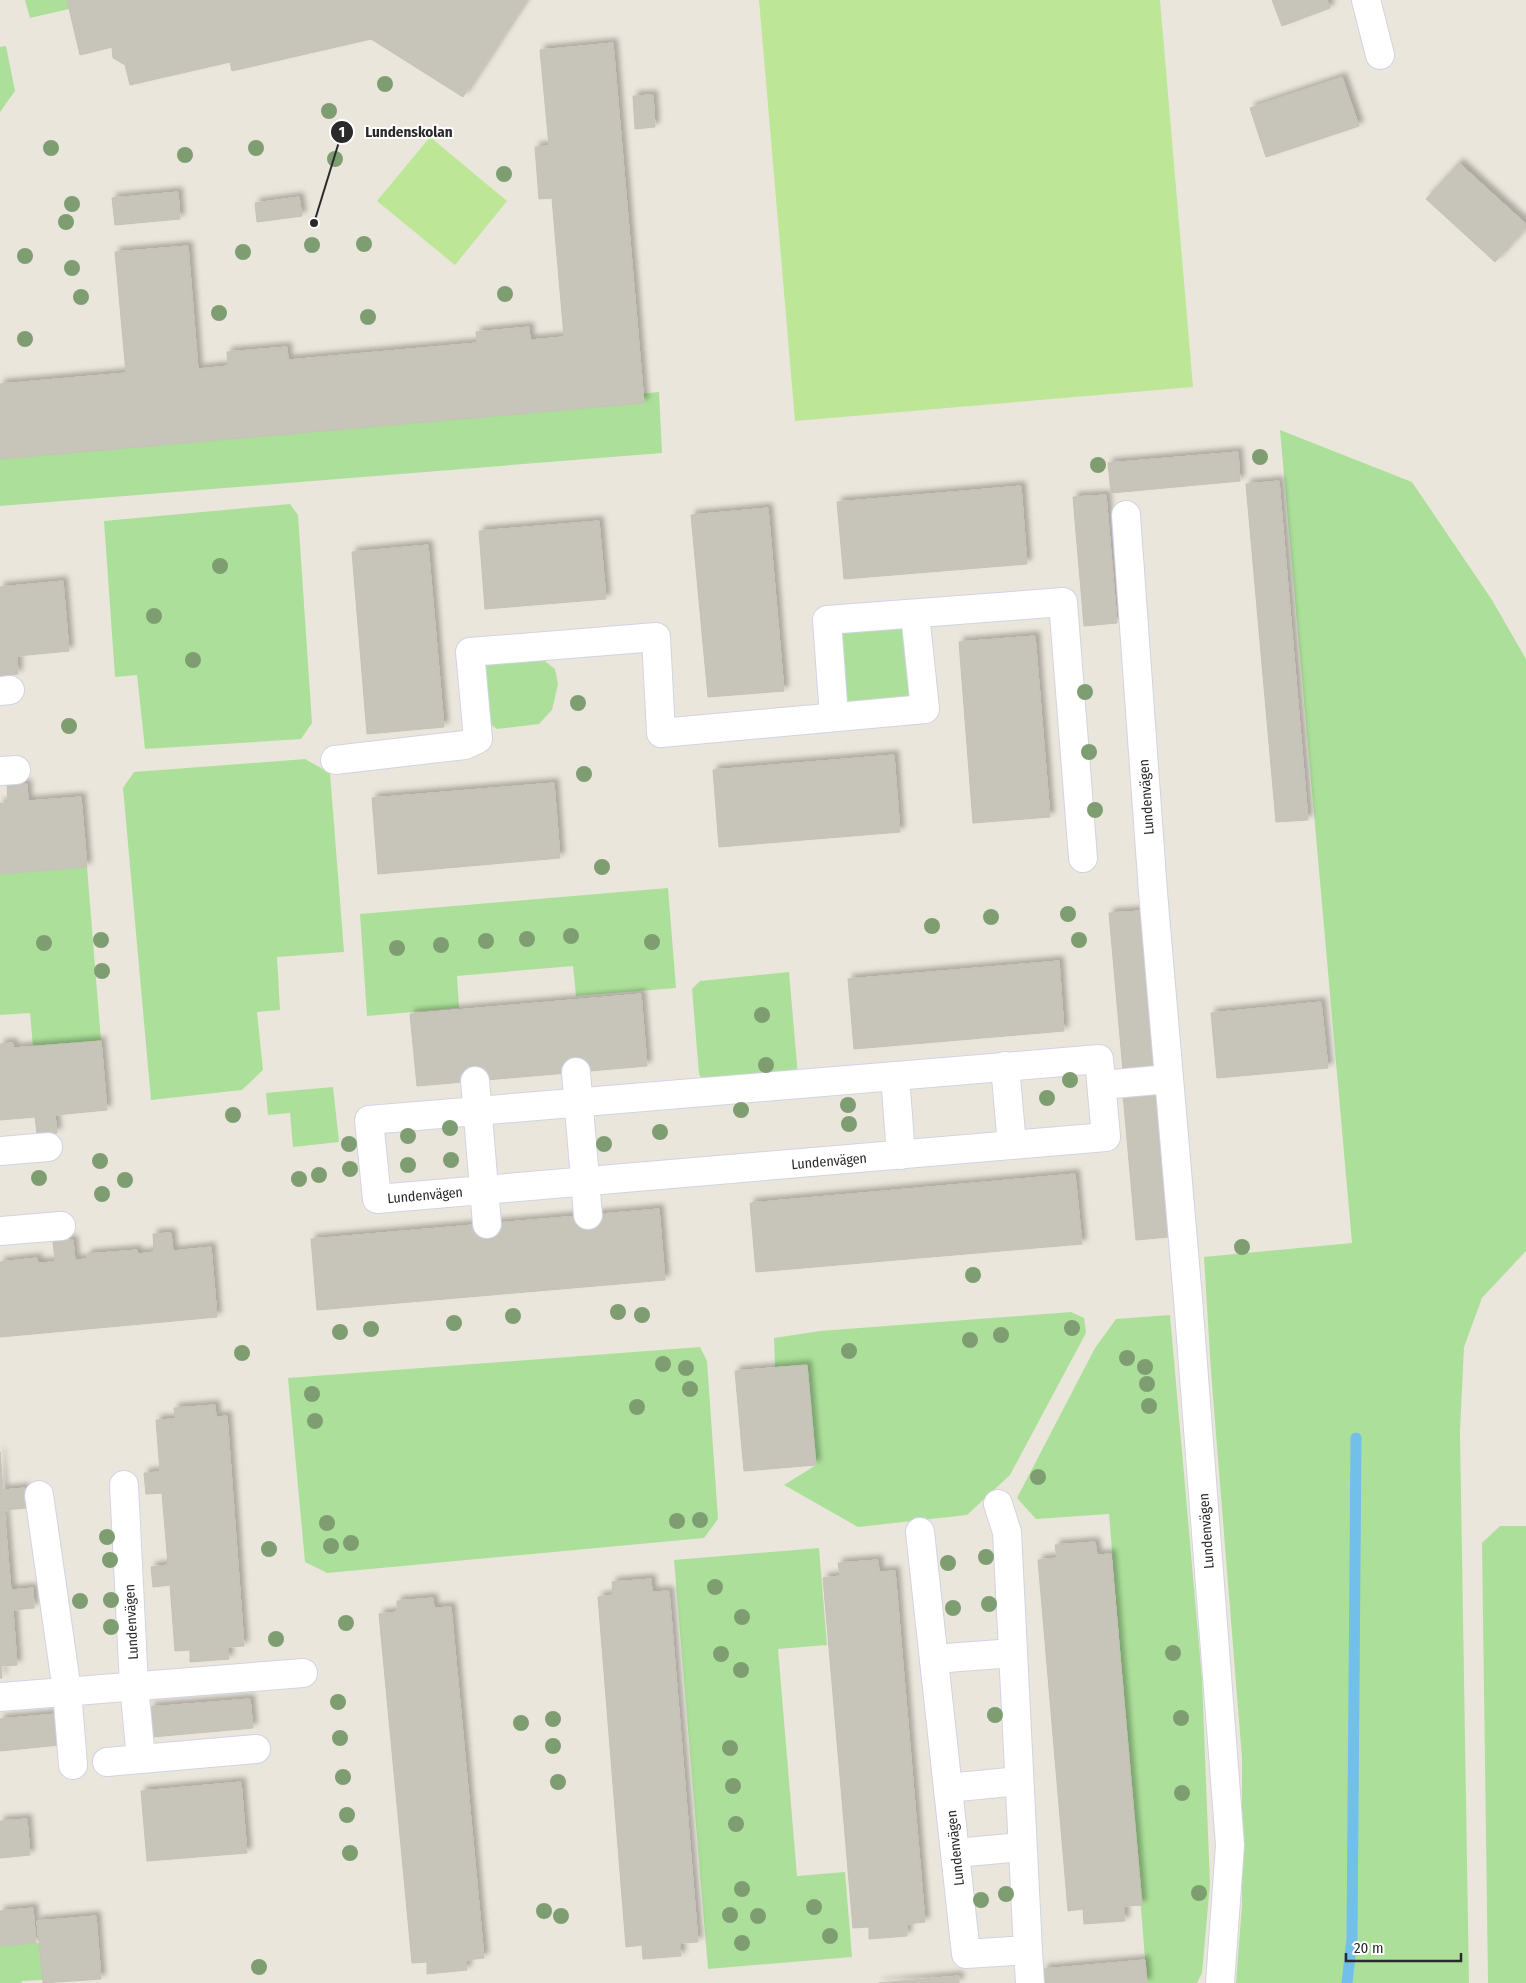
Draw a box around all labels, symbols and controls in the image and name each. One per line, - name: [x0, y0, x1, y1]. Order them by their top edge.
- callout: Lundenskolan: [330, 117, 462, 147]
- text: 1: [339, 123, 345, 141]
- text: Lundenskolan: [365, 123, 453, 141]
- street label: Lundenvägen: [1135, 759, 1158, 835]
- street label: Lundenvägen: [791, 1150, 868, 1173]
- street label: Lundenvägen: [387, 1184, 464, 1207]
- street label: Lundenvägen: [1195, 1493, 1218, 1569]
- street label: Lundenvägen: [121, 1584, 142, 1660]
- street label: Lundenvägen: [943, 1809, 968, 1887]
- scale bar: [1346, 1930, 1461, 1962]
- text: 20 m: [1354, 1939, 1384, 1957]

